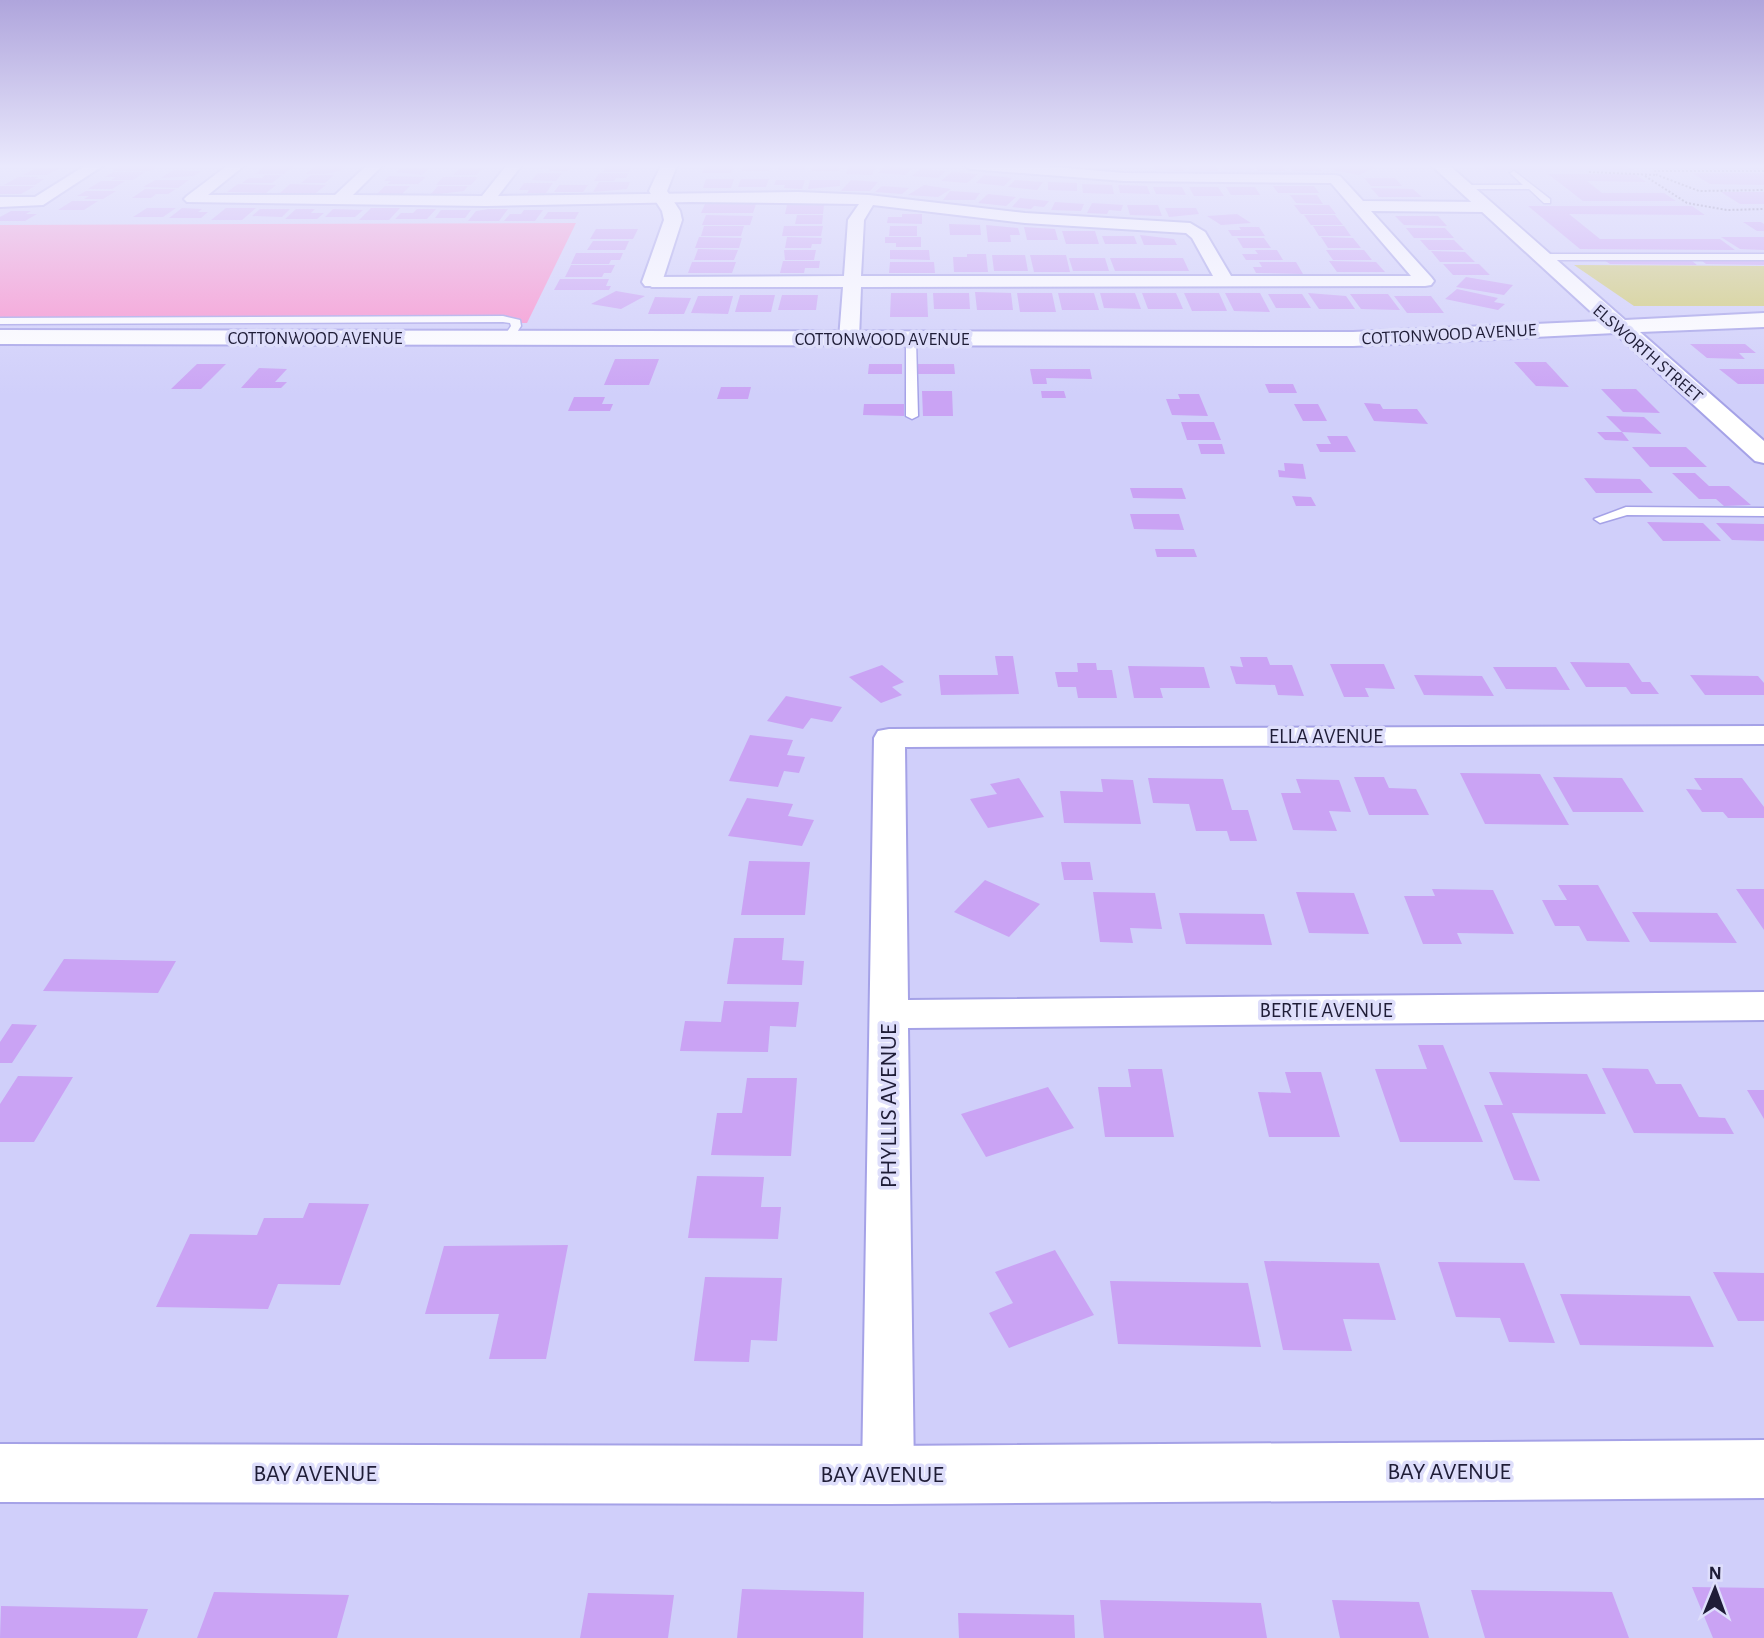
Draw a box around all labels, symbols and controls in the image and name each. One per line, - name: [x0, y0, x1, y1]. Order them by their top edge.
- street label: ELSWORTH STREET: [1589, 302, 1706, 406]
- street label: COTTONWOOD AVENUE: [1361, 321, 1537, 349]
- street label: COTTONWOOD AVENUE: [228, 330, 403, 348]
- street label: COTTONWOOD AVENUE: [795, 331, 970, 349]
- street label: ELLA AVENUE: [1269, 726, 1383, 747]
- street label: BERTIE AVENUE: [1259, 1000, 1393, 1021]
- street label: PHYLLIS AVENUE: [877, 1023, 901, 1188]
- street label: BAY AVENUE: [1387, 1460, 1511, 1484]
- street label: BAY AVENUE: [253, 1462, 377, 1486]
- street label: BAY AVENUE: [820, 1463, 944, 1487]
- north arrow: [1680, 1554, 1750, 1624]
- text: N: [1708, 1564, 1722, 1583]

